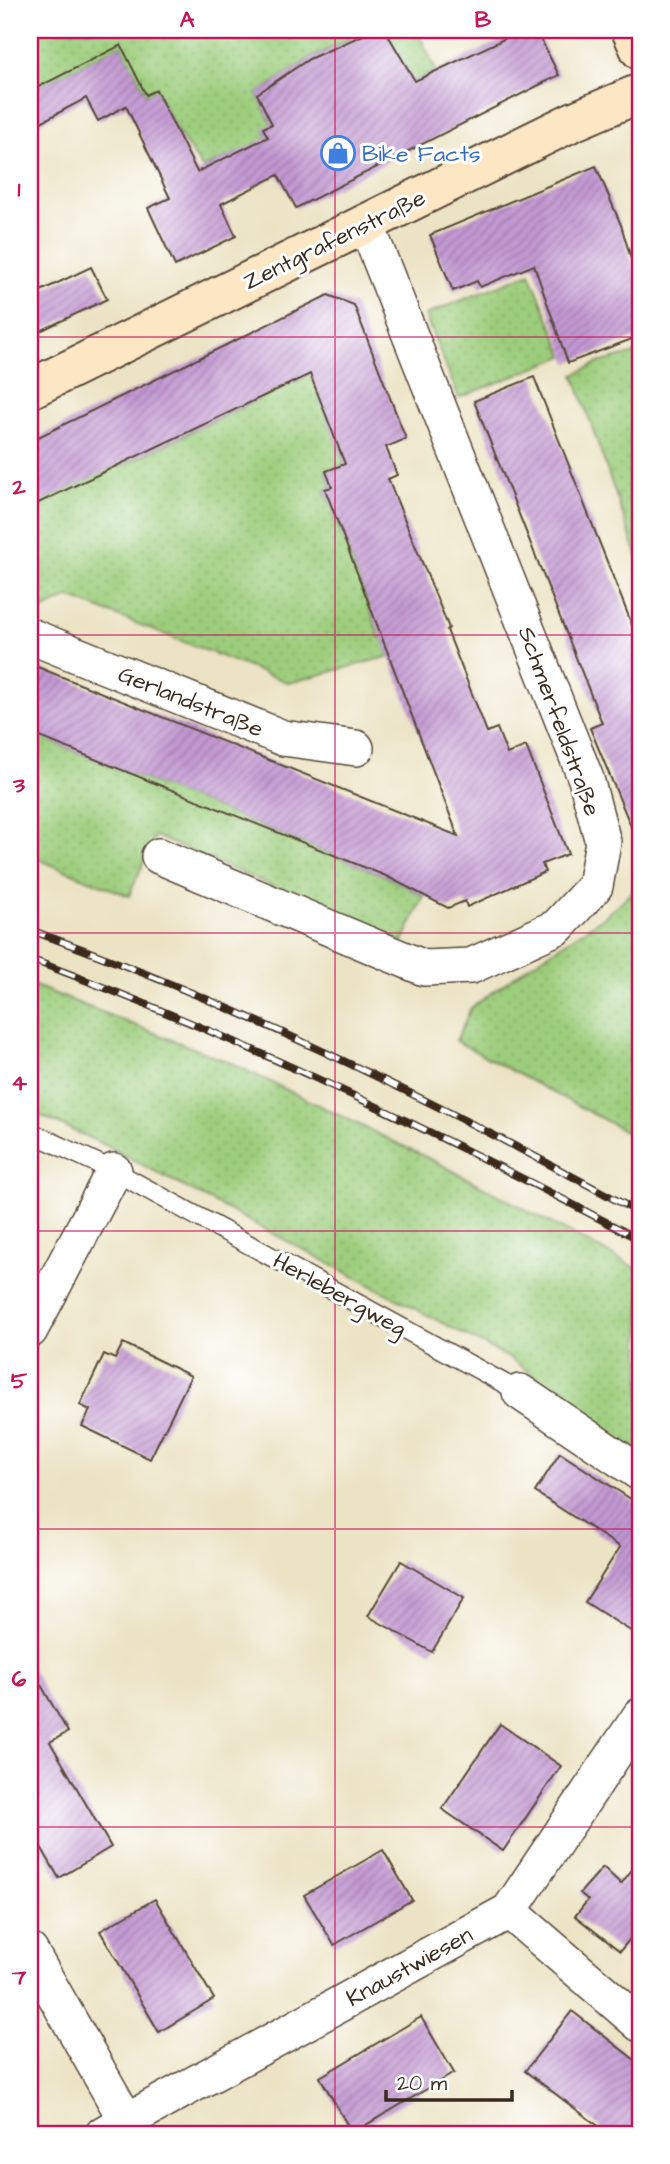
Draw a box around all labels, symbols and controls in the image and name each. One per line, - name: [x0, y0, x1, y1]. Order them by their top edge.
- text: A: [180, 4, 195, 36]
- text: B: [475, 4, 492, 36]
- shop icon: Bike Facts: [319, 134, 357, 172]
- place label: Bike Facts: [362, 138, 481, 170]
- text: 1: [18, 173, 21, 205]
- street label: Zentgrafenstraße: [238, 182, 431, 299]
- text: 2: [11, 471, 26, 503]
- street label: Schmerfeldstraße: [510, 622, 608, 820]
- street label: Gerlandstraße: [113, 658, 268, 746]
- text: 3: [12, 769, 25, 801]
- text: 4: [11, 1067, 27, 1099]
- street label: Herlebergweg: [267, 1245, 412, 1346]
- text: 5: [11, 1365, 28, 1397]
- text: 6: [12, 1663, 27, 1695]
- street label: Knaustwiesen: [341, 1919, 478, 2015]
- text: 7: [11, 1961, 27, 1993]
- scale bar: [386, 2059, 512, 2103]
- text: 20 m: [397, 2069, 448, 2098]

